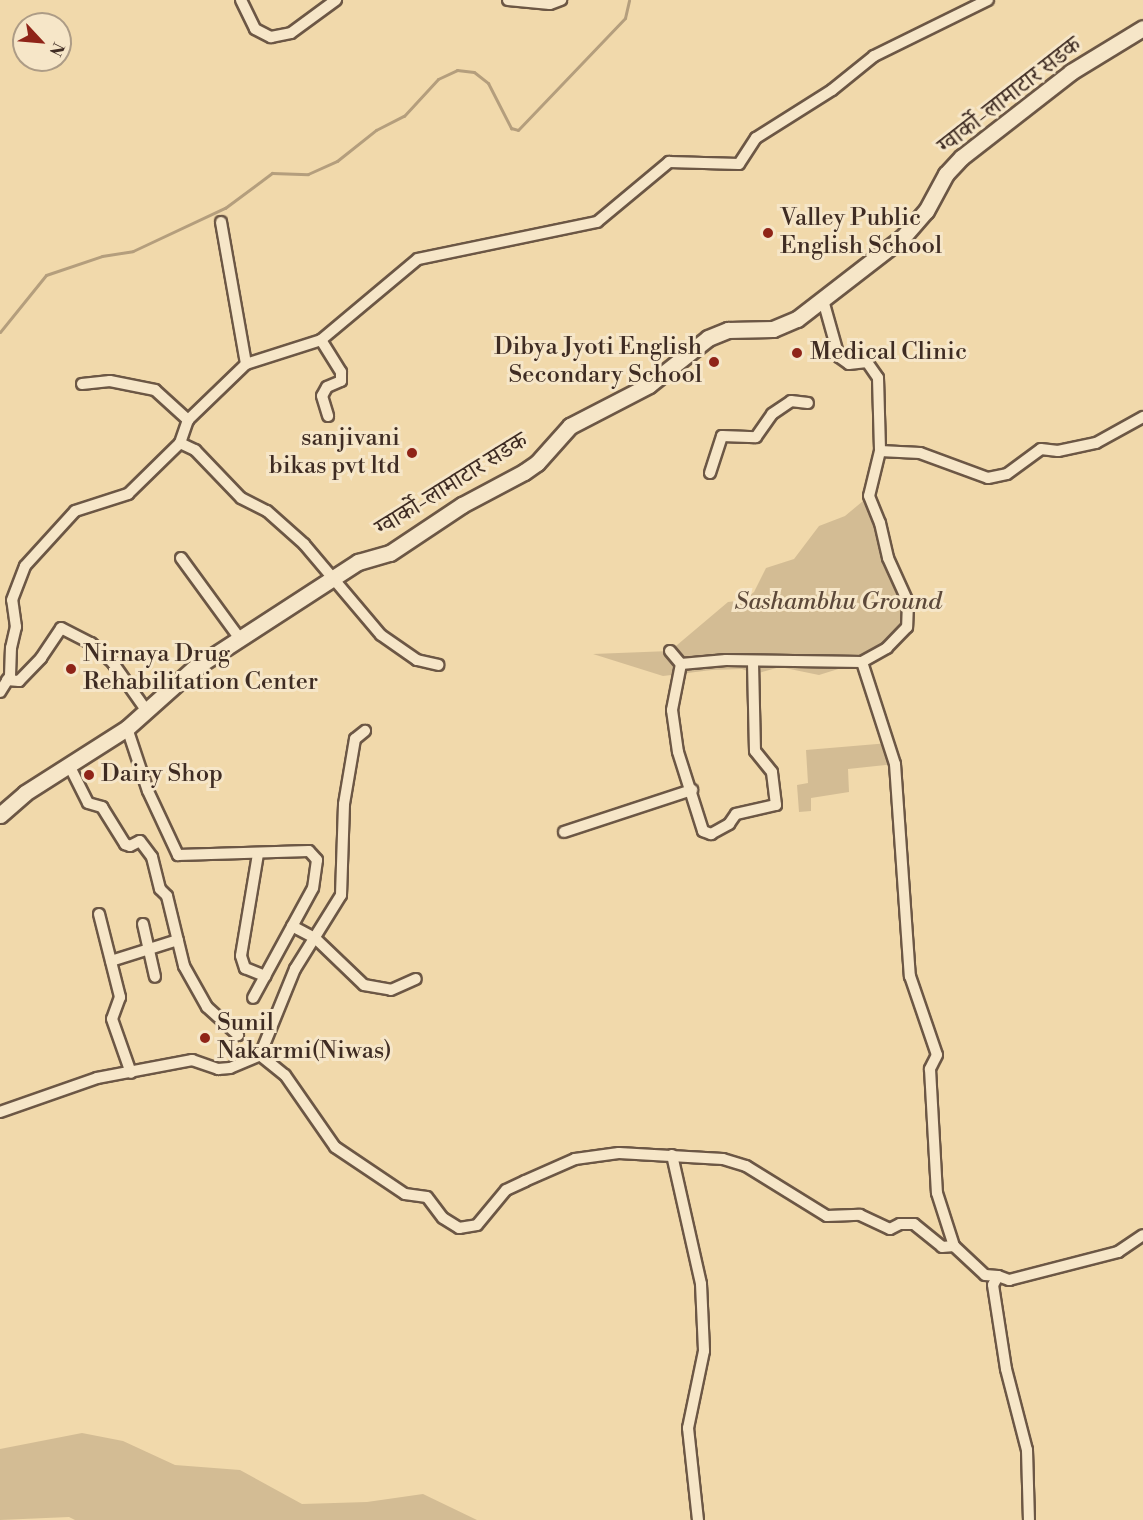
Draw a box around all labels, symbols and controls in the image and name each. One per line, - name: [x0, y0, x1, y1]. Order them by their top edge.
- north arrow: [12, 12, 72, 72]
- street label: ग्वार्को-लामाटार सडक: [933, 31, 1087, 161]
- text: N: [45, 39, 68, 59]
- place label: Valley Public English School: [780, 205, 942, 261]
- marker: Valley Public English School: [761, 226, 775, 240]
- place label: Dibya Jyoti English Secondary School: [494, 334, 702, 390]
- place label: Medical Clinic: [810, 339, 967, 367]
- marker: Medical Clinic: [788, 344, 806, 362]
- marker: Dibya Jyoti English Secondary School: [707, 355, 721, 369]
- place label: sanjivani bikas pvt ltd: [269, 425, 400, 481]
- street label: ग्वार्को-लामाटार सडक: [371, 427, 533, 543]
- marker: sanjivani bikas pvt ltd: [405, 446, 419, 460]
- park label: Sashambhu Ground: [734, 589, 942, 617]
- place label: Nirnaya Drug Rehabilitation Center: [83, 641, 318, 697]
- marker: Nirnaya Drug Rehabilitation Center: [64, 662, 78, 676]
- place label: Dairy Shop: [101, 761, 223, 789]
- marker: Dairy Shop: [82, 768, 96, 782]
- place label: Sunil Nakarmi(Niwas): [217, 1010, 392, 1066]
- marker: Sunil Nakarmi(Niwas): [198, 1031, 212, 1045]

